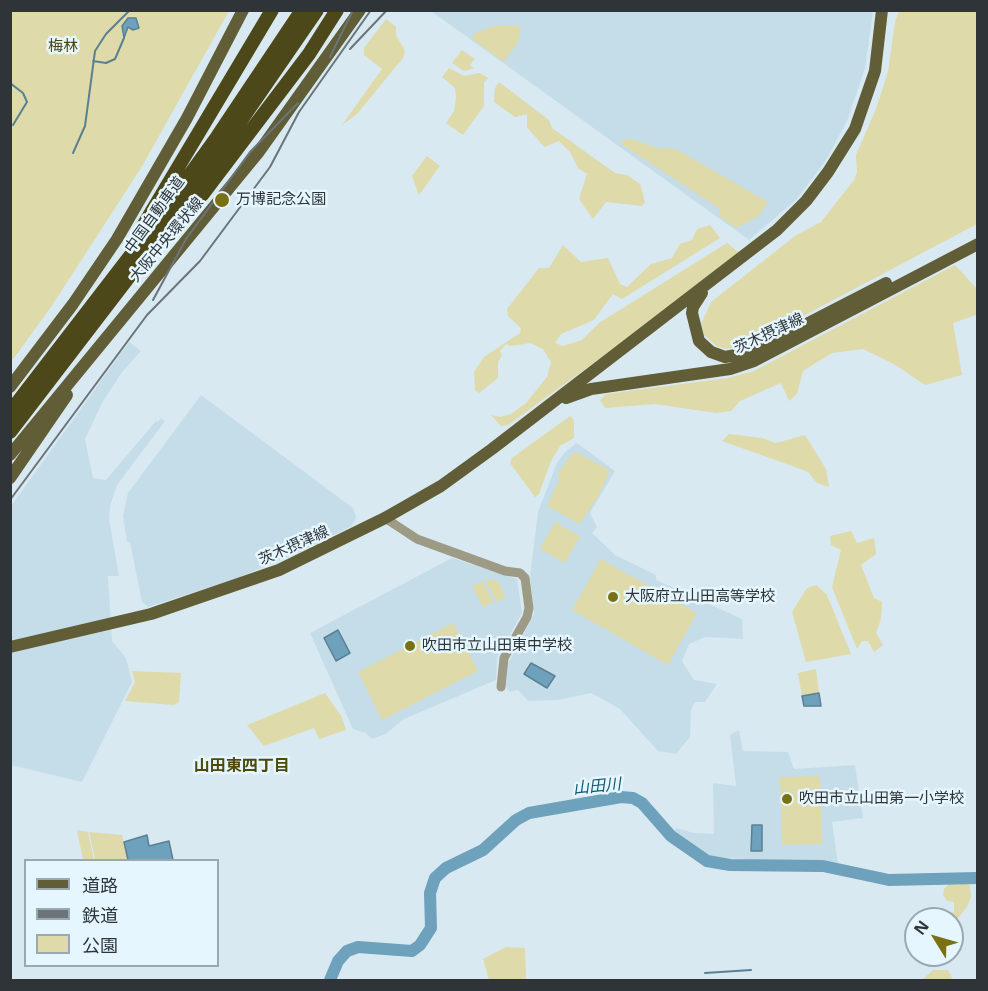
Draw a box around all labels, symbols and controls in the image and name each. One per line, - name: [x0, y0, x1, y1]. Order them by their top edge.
- park label: 梅林: [48, 38, 78, 56]
- street label: 中国自動車道: [121, 173, 189, 257]
- marker: 万博記念公園: [213, 191, 231, 209]
- place label: 万博記念公園: [236, 191, 326, 209]
- street label: 大阪中央環状線: [126, 194, 208, 286]
- street label: 茨木摂津線: [731, 310, 807, 358]
- street label: 茨木摂津線: [256, 523, 332, 569]
- place label: 大阪府立山田高等学校: [625, 588, 775, 606]
- marker: 大阪府立山田高等学校: [606, 590, 620, 604]
- place label: 吹田市立山田東中学校: [422, 637, 572, 655]
- marker: 吹田市立山田東中学校: [403, 639, 417, 653]
- district label: 山田東四丁目: [194, 756, 290, 776]
- water label: 山田川: [572, 775, 622, 799]
- place label: 吹田市立山田第一小学校: [799, 790, 964, 808]
- marker: 吹田市立山田第一小学校: [780, 792, 794, 806]
- legend: [24, 859, 219, 967]
- text: 道路: [82, 873, 118, 897]
- text: 鉄道: [82, 903, 118, 927]
- north arrow: [904, 907, 964, 967]
- text: N: [909, 916, 934, 939]
- text: 公園: [82, 933, 118, 957]

